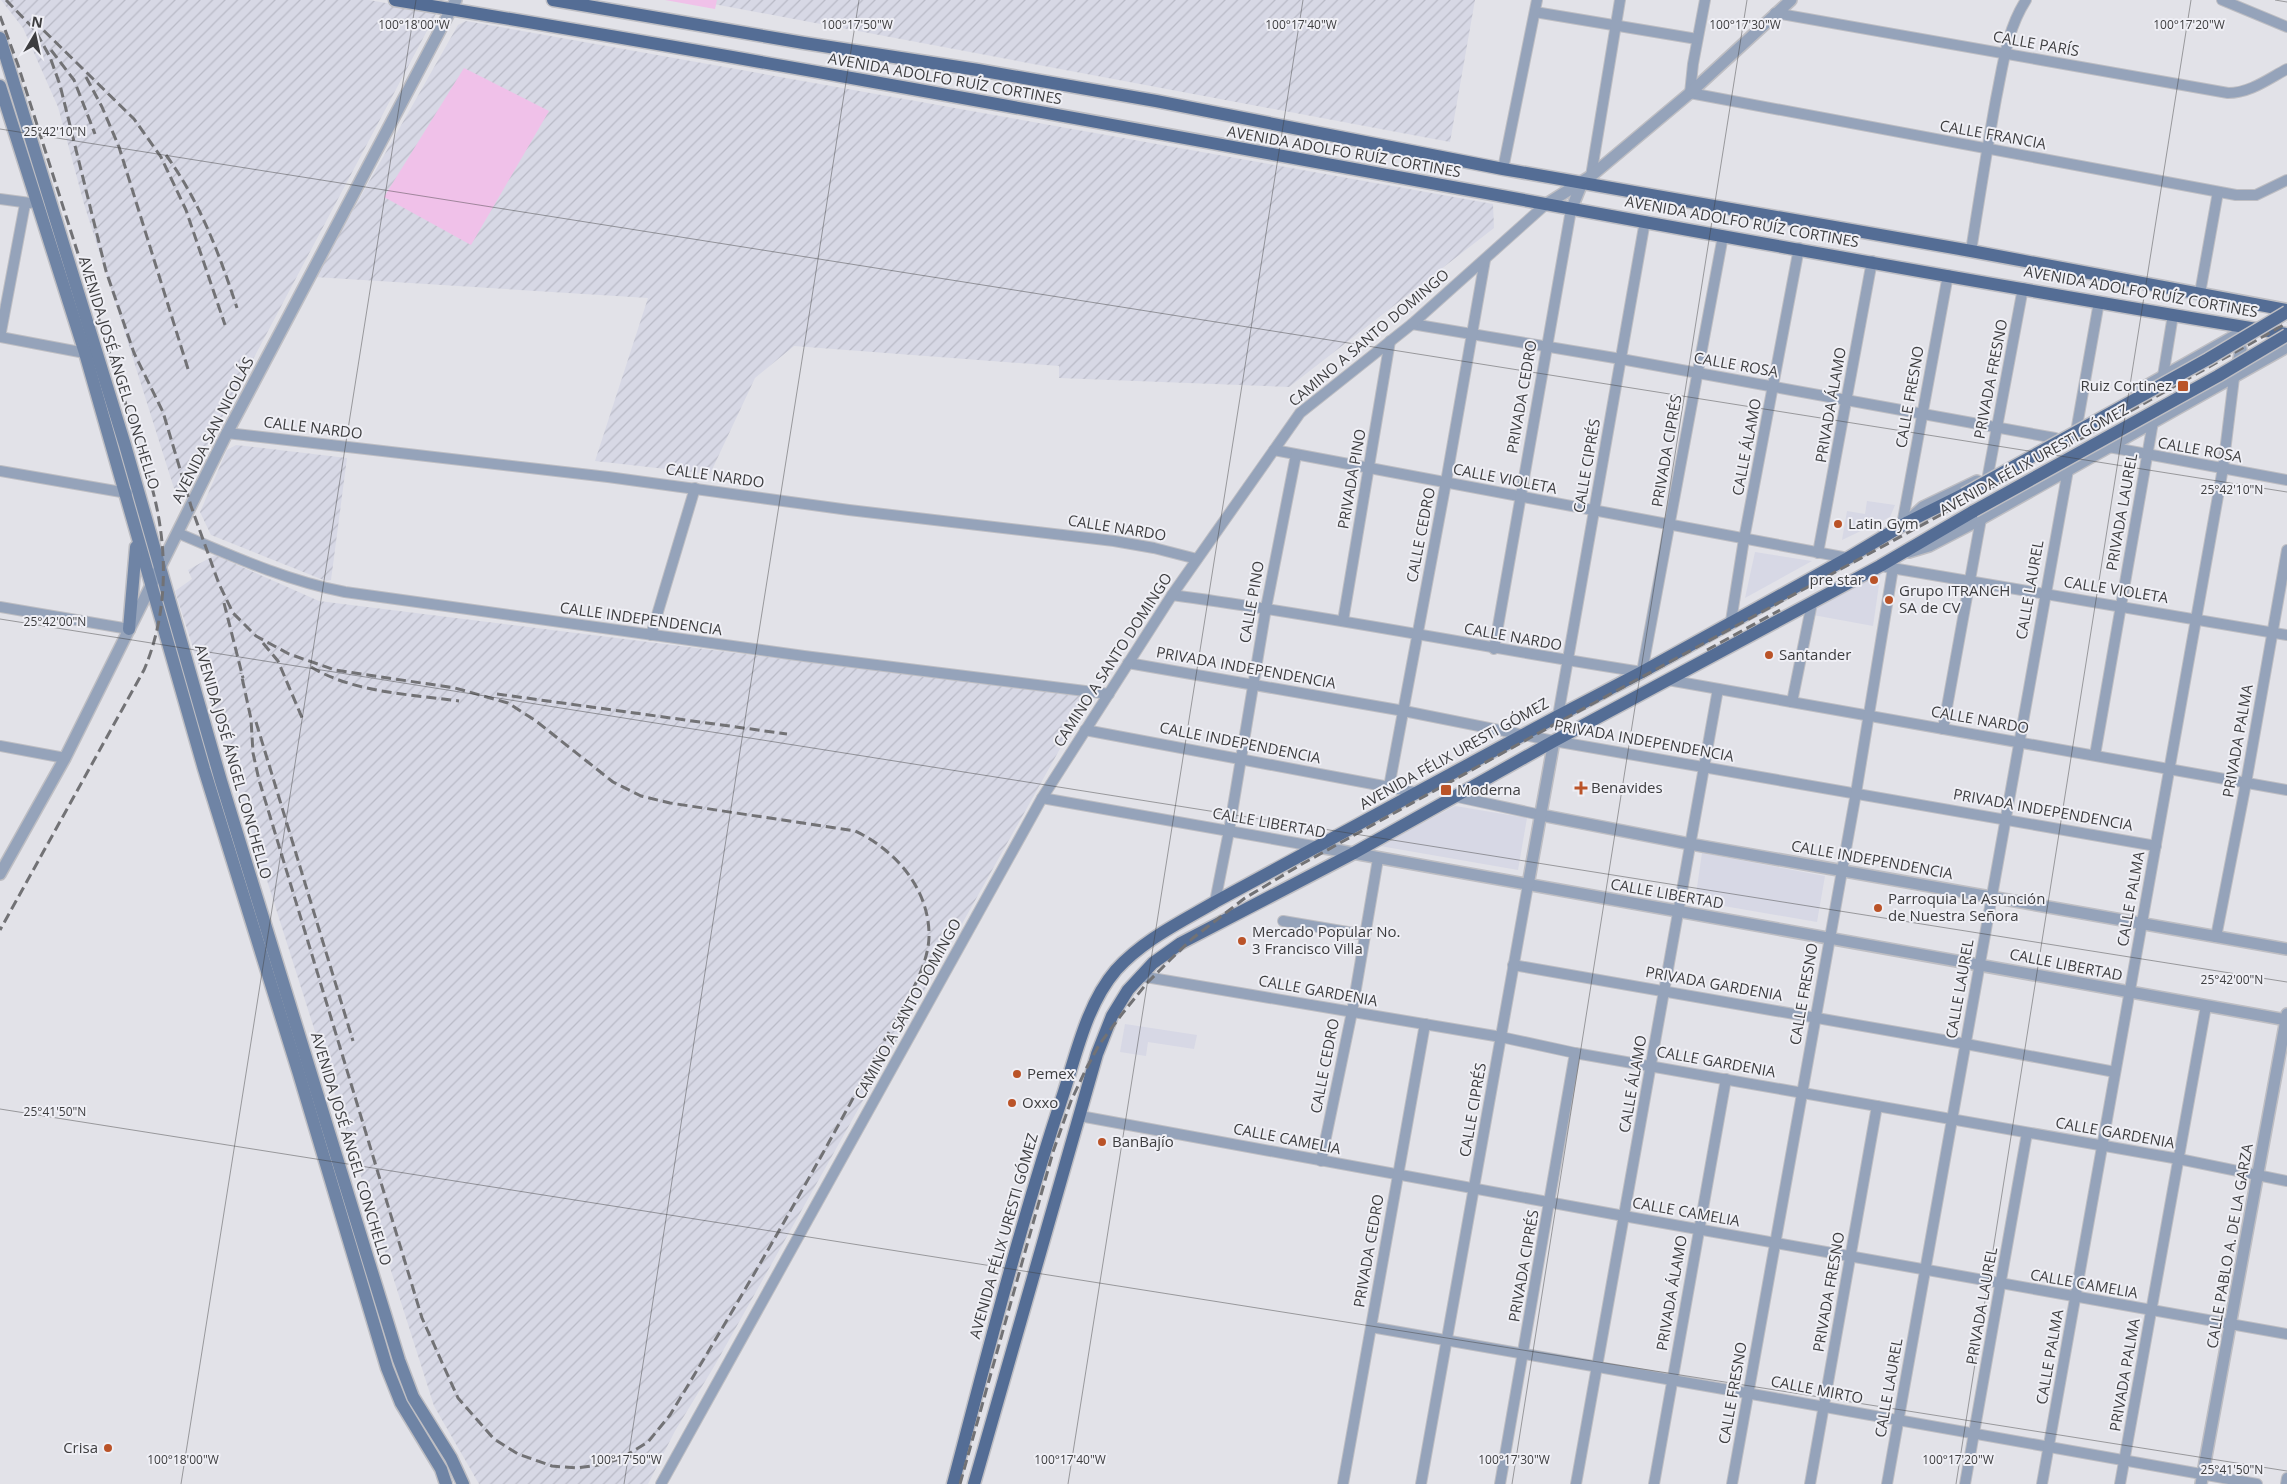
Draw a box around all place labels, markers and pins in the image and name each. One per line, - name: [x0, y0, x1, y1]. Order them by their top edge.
- place label: Ruiz Cortinez: [2080, 375, 2172, 395]
- marker: Ruiz Cortinez: [2176, 379, 2190, 393]
- place label: Latin Gym: [1848, 513, 1919, 533]
- marker: Latin Gym: [1832, 518, 1844, 530]
- place label: pre star: [1809, 569, 1864, 589]
- marker: pre star: [1868, 574, 1880, 586]
- place label: Grupo ITRANCH SA de CV: [1899, 580, 2010, 617]
- marker: Grupo ITRANCH SA de CV: [1883, 594, 1895, 606]
- place label: Santander: [1779, 644, 1851, 664]
- marker: Santander: [1763, 649, 1775, 661]
- place label: Benavides: [1591, 777, 1663, 797]
- place label: Moderna: [1457, 779, 1521, 799]
- marker: Benavides: [1575, 782, 1587, 794]
- marker: Moderna: [1439, 783, 1453, 797]
- place label: Parroquia La Asunción de Nuestra Señora: [1888, 888, 2045, 925]
- marker: Parroquia La Asunción de Nuestra Señora: [1872, 902, 1884, 914]
- place label: Mercado Popular No. 3 Francisco Villa: [1252, 921, 1401, 958]
- marker: Mercado Popular No. 3 Francisco Villa: [1236, 935, 1248, 947]
- place label: Pemex: [1027, 1063, 1075, 1083]
- marker: Pemex: [1011, 1068, 1023, 1080]
- place label: Oxxo: [1022, 1092, 1058, 1112]
- marker: Oxxo: [1006, 1097, 1018, 1109]
- place label: BanBajío: [1112, 1131, 1174, 1151]
- marker: BanBajío: [1096, 1136, 1108, 1148]
- place label: Crisa: [63, 1437, 98, 1457]
- marker: Crisa: [102, 1442, 114, 1454]

